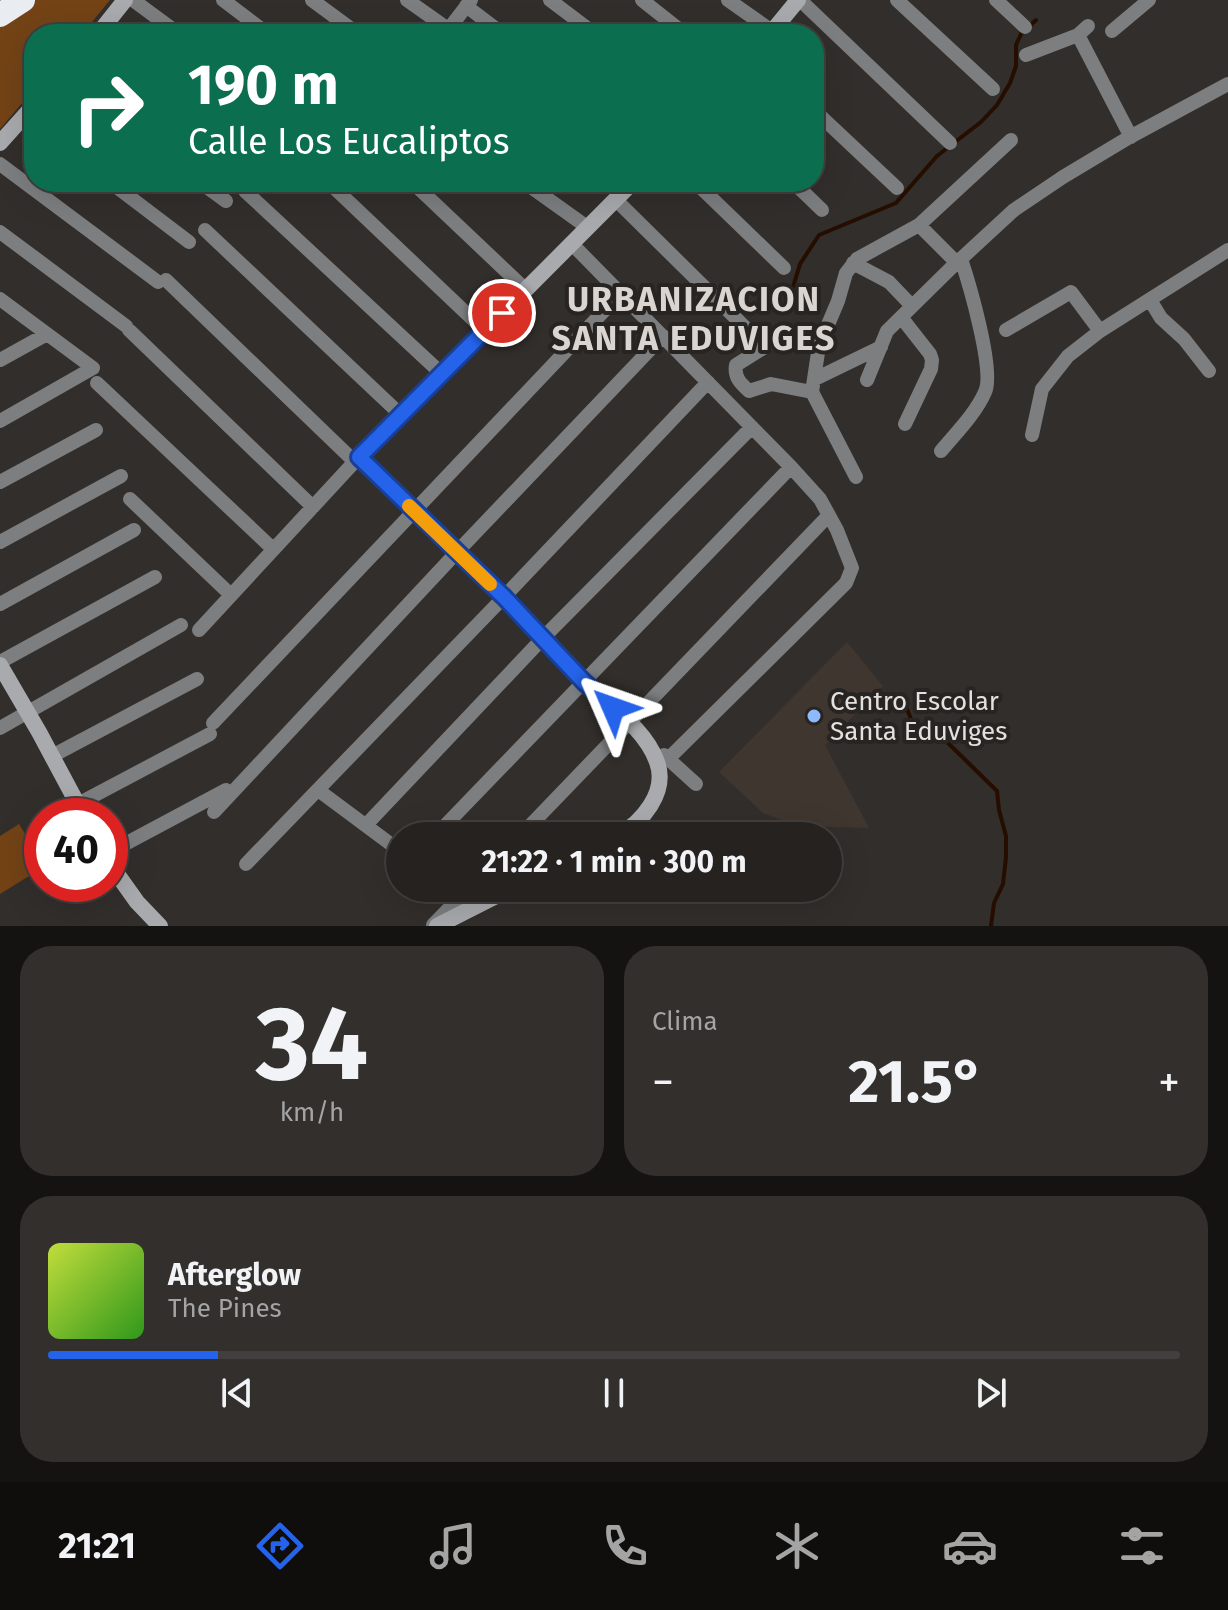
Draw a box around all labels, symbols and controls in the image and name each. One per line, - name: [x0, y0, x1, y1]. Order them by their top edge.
- text: 190 m: [188, 52, 339, 119]
- icon: right: [56, 56, 160, 160]
- text: Calle Los Eucaliptos: [188, 120, 510, 164]
- pin: [468, 279, 536, 347]
- district label: URBANIZACION SANTA EDUVIGES: [551, 279, 837, 359]
- icon: arrive: [480, 291, 524, 335]
- position arrow: [571, 666, 655, 750]
- place label: Centro Escolar Santa Eduviges: [830, 686, 1007, 747]
- marker: Centro Escolar Santa Eduviges: [805, 707, 823, 725]
- speed limit sign: 40: [24, 798, 128, 902]
- text: 21:22 · 1 min · 300 m: [481, 844, 747, 880]
- text: 34: [256, 982, 368, 1107]
- text: Clima: [652, 1006, 718, 1037]
- text: 21.5°: [848, 1046, 984, 1118]
- text: −: [652, 1056, 674, 1109]
- text: +: [1158, 1056, 1180, 1109]
- text: km/h: [280, 1097, 344, 1128]
- text: Afterglow: [168, 1257, 301, 1293]
- text: The Pines: [168, 1293, 282, 1324]
- icon: previous: [215, 1371, 259, 1415]
- icon: pause: [592, 1371, 636, 1415]
- icon: next: [969, 1371, 1013, 1415]
- icon: directions: [252, 1518, 308, 1574]
- icon: music: [425, 1518, 481, 1574]
- icon: phone: [597, 1518, 653, 1574]
- icon: climate: [769, 1518, 825, 1574]
- icon: car: [942, 1518, 998, 1574]
- icon: filters: [1114, 1518, 1170, 1574]
- text: 21:21: [58, 1524, 136, 1568]

